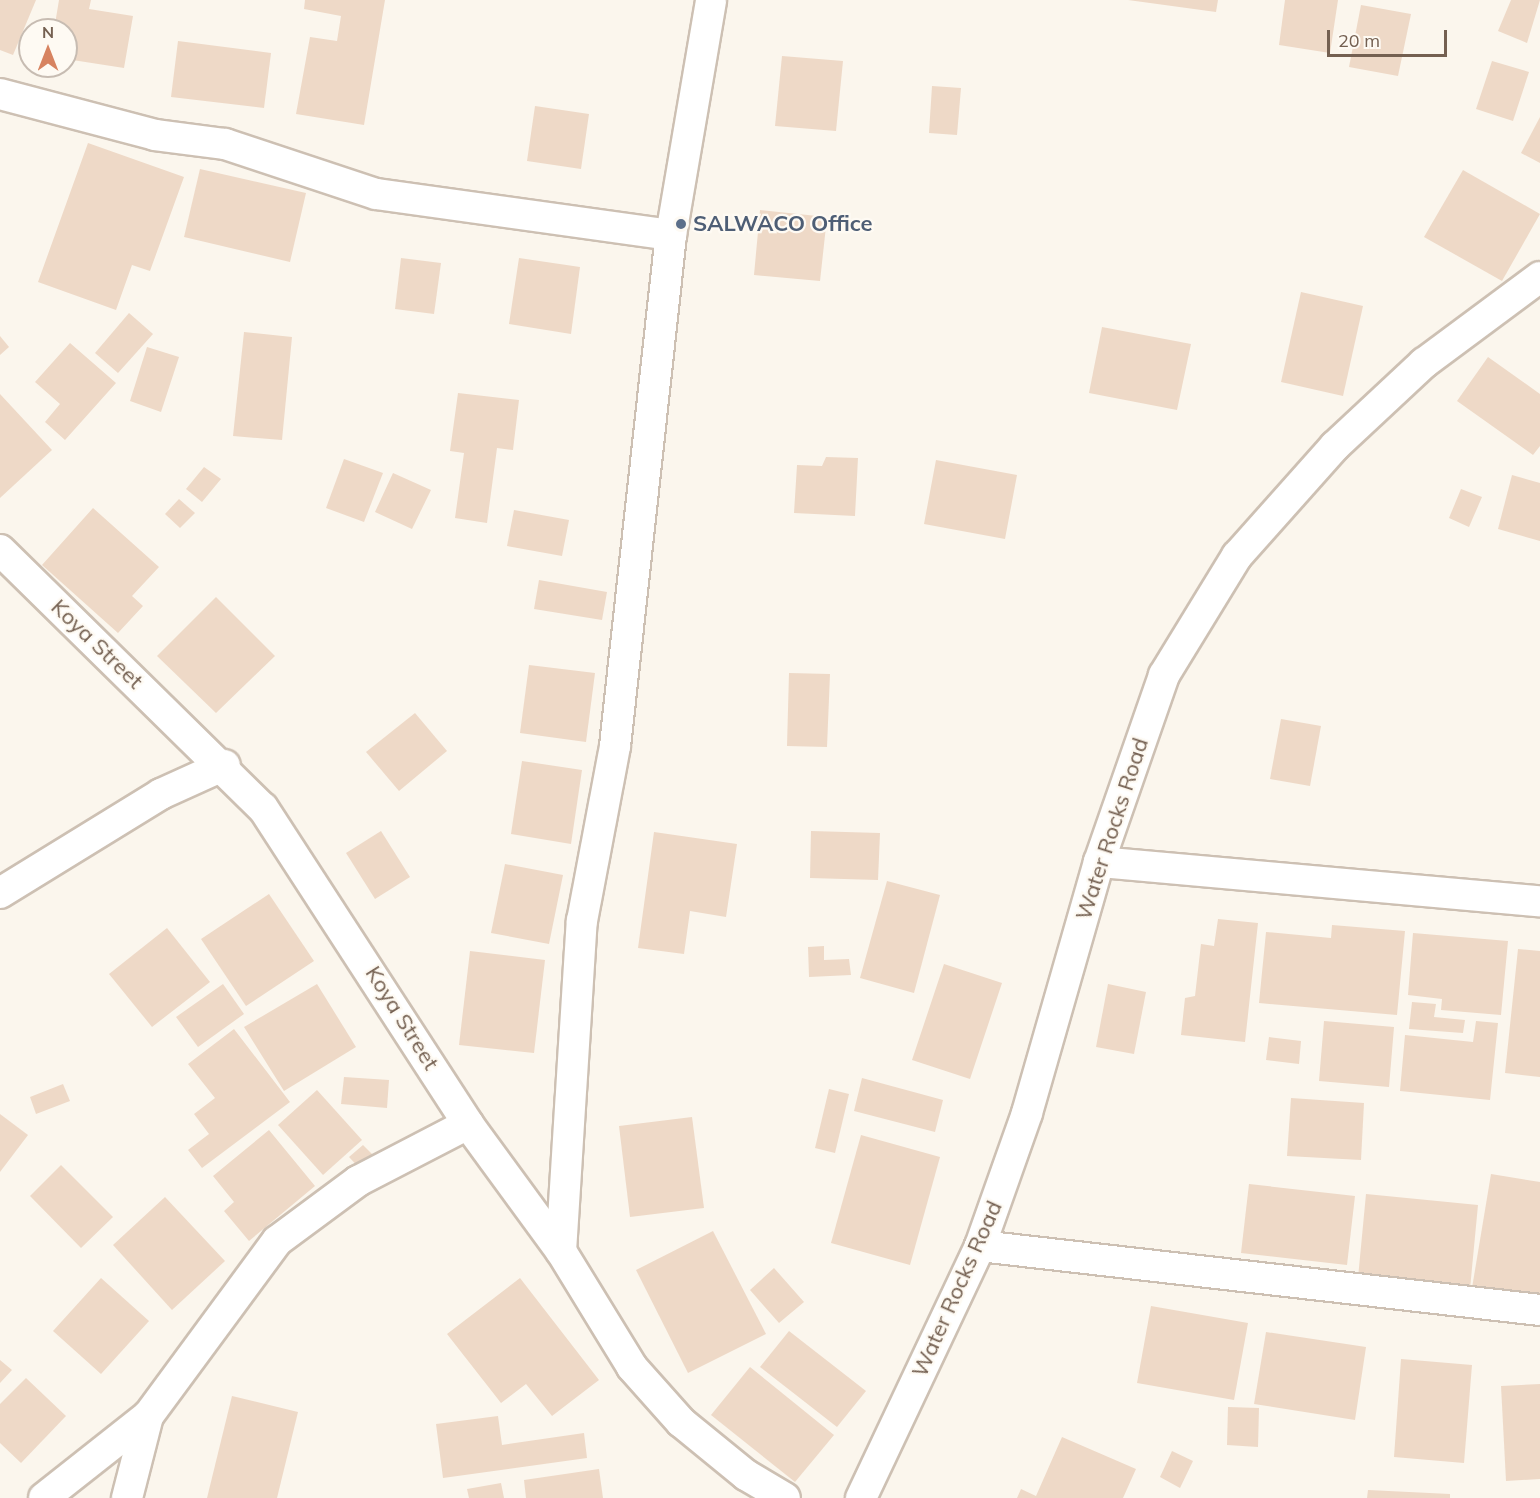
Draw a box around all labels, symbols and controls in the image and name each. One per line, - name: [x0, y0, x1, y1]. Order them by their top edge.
- north arrow: [18, 18, 78, 78]
- scale bar: [1330, 18, 1450, 56]
- text: N: [42, 22, 54, 42]
- text: 20 m: [1338, 29, 1380, 52]
- place label: SALWACO Office: [693, 211, 873, 237]
- marker: SALWACO Office: [674, 217, 688, 231]
- street label: Koya Street: [46, 594, 148, 694]
- street label: Water Rocks Road: [1070, 735, 1154, 923]
- street label: Koya Street: [360, 961, 444, 1075]
- street label: Water Rocks Road: [906, 1197, 1008, 1381]

